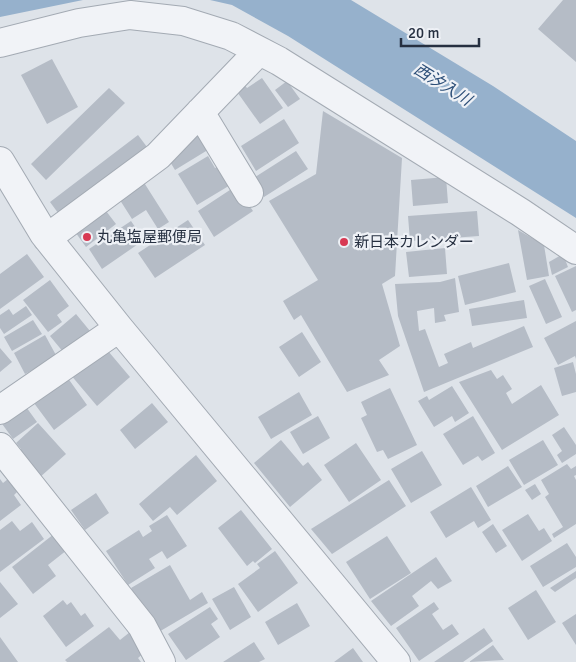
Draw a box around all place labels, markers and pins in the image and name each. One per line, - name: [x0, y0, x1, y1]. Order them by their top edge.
- place label: 丸亀塩屋郵便局: [97, 228, 202, 246]
- marker: 丸亀塩屋郵便局: [81, 231, 93, 243]
- place label: 新日本カレンダー: [354, 233, 474, 251]
- marker: 新日本カレンダー: [338, 236, 350, 248]

